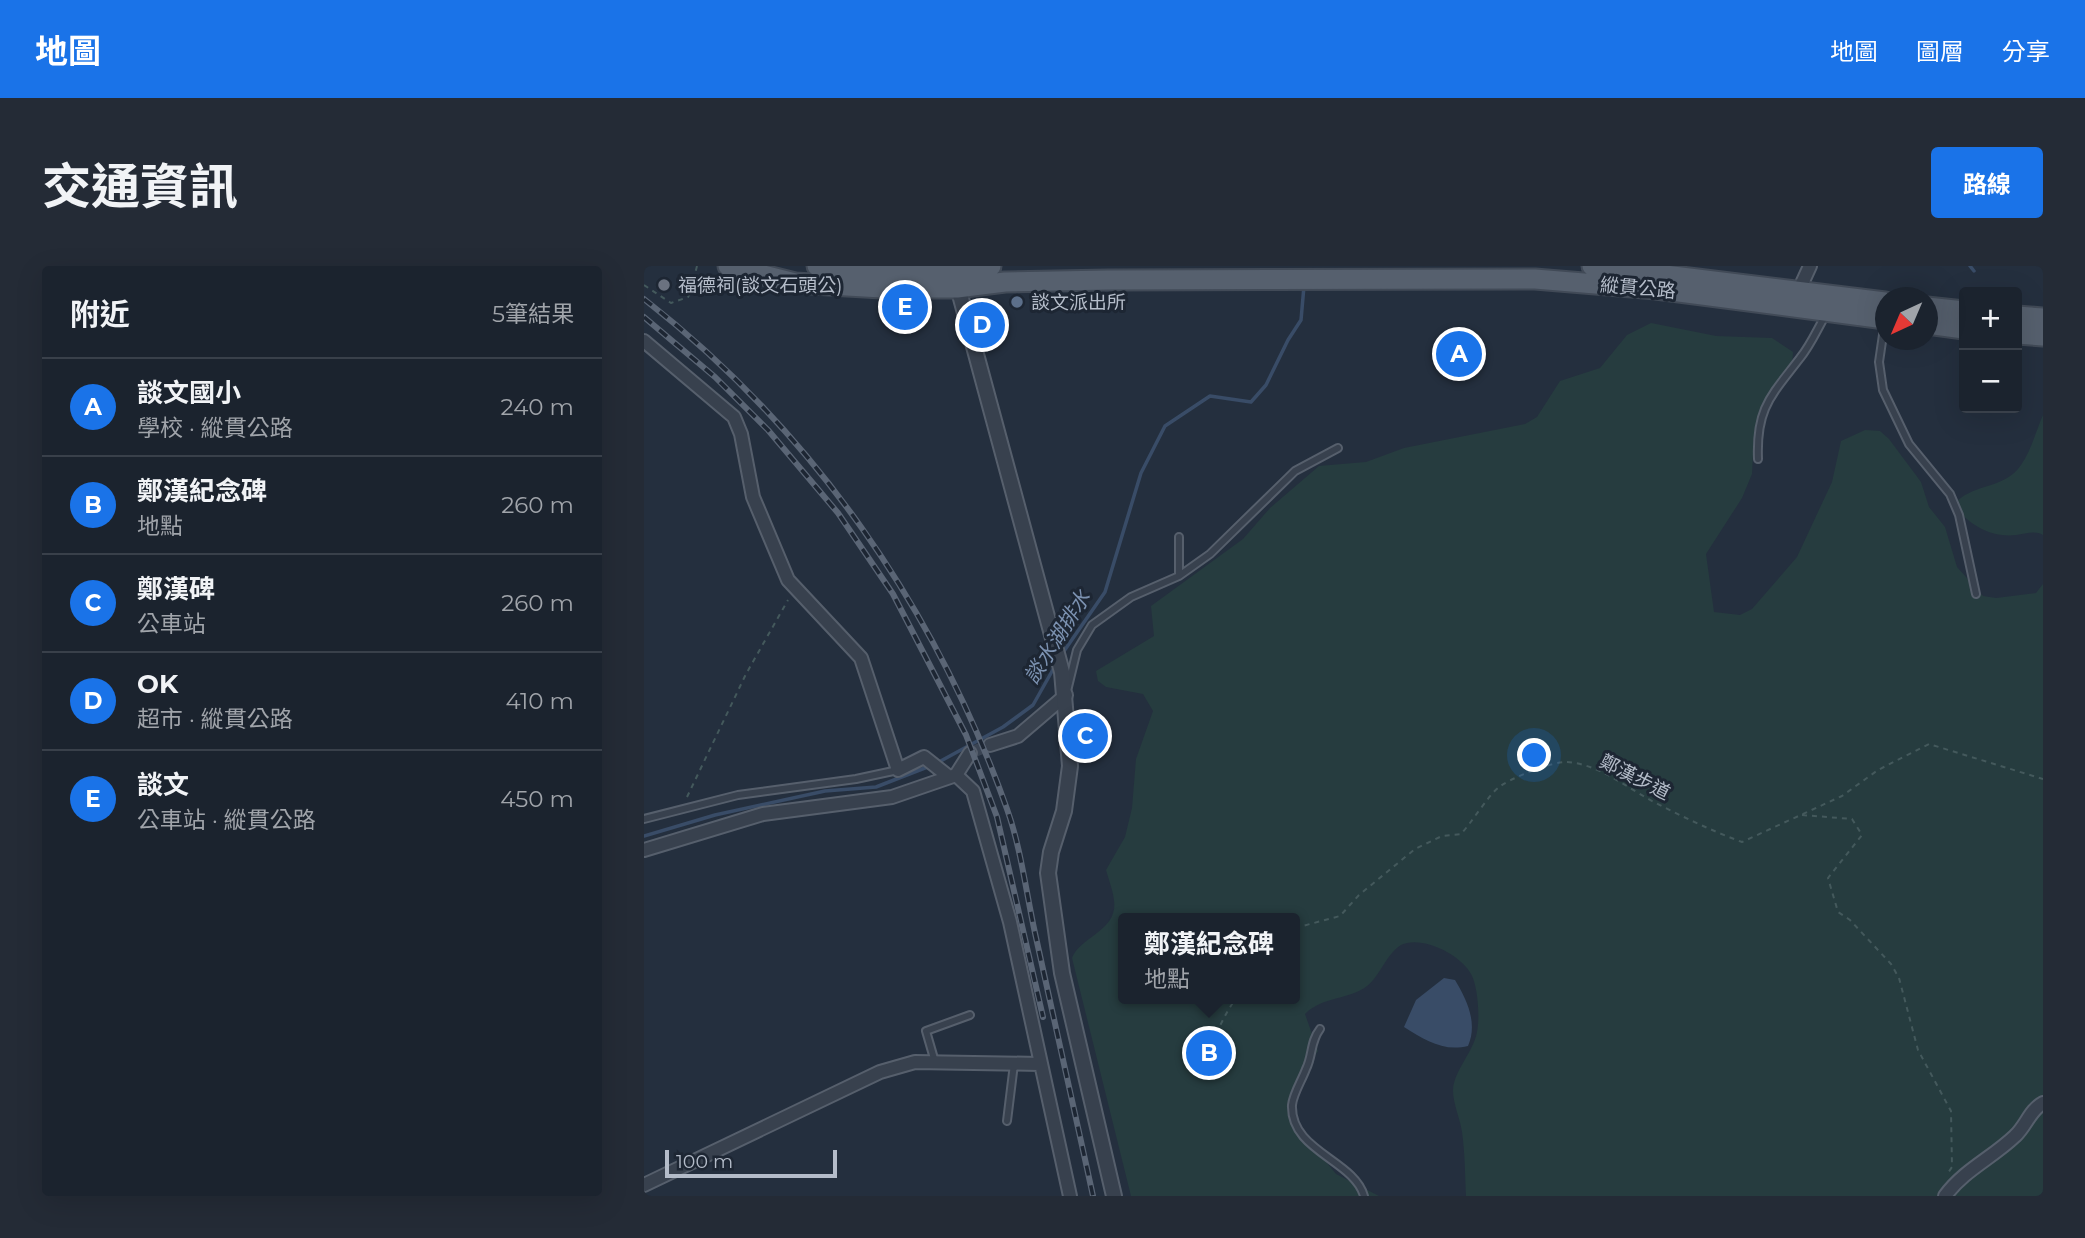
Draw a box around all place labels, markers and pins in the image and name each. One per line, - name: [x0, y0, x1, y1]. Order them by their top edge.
- place label: 福德祠(談文石頭公): [678, 274, 843, 297]
- marker: 福德祠(談文石頭公): [656, 277, 672, 293]
- pin: E: [882, 281, 928, 333]
- place label: 談文派出所: [1031, 291, 1126, 314]
- marker: 談文派出所: [1009, 294, 1025, 310]
- pin: D: [959, 299, 1005, 351]
- pin: A: [1436, 328, 1482, 380]
- pin: C: [1062, 710, 1108, 762]
- pin: B: [1186, 1027, 1232, 1079]

